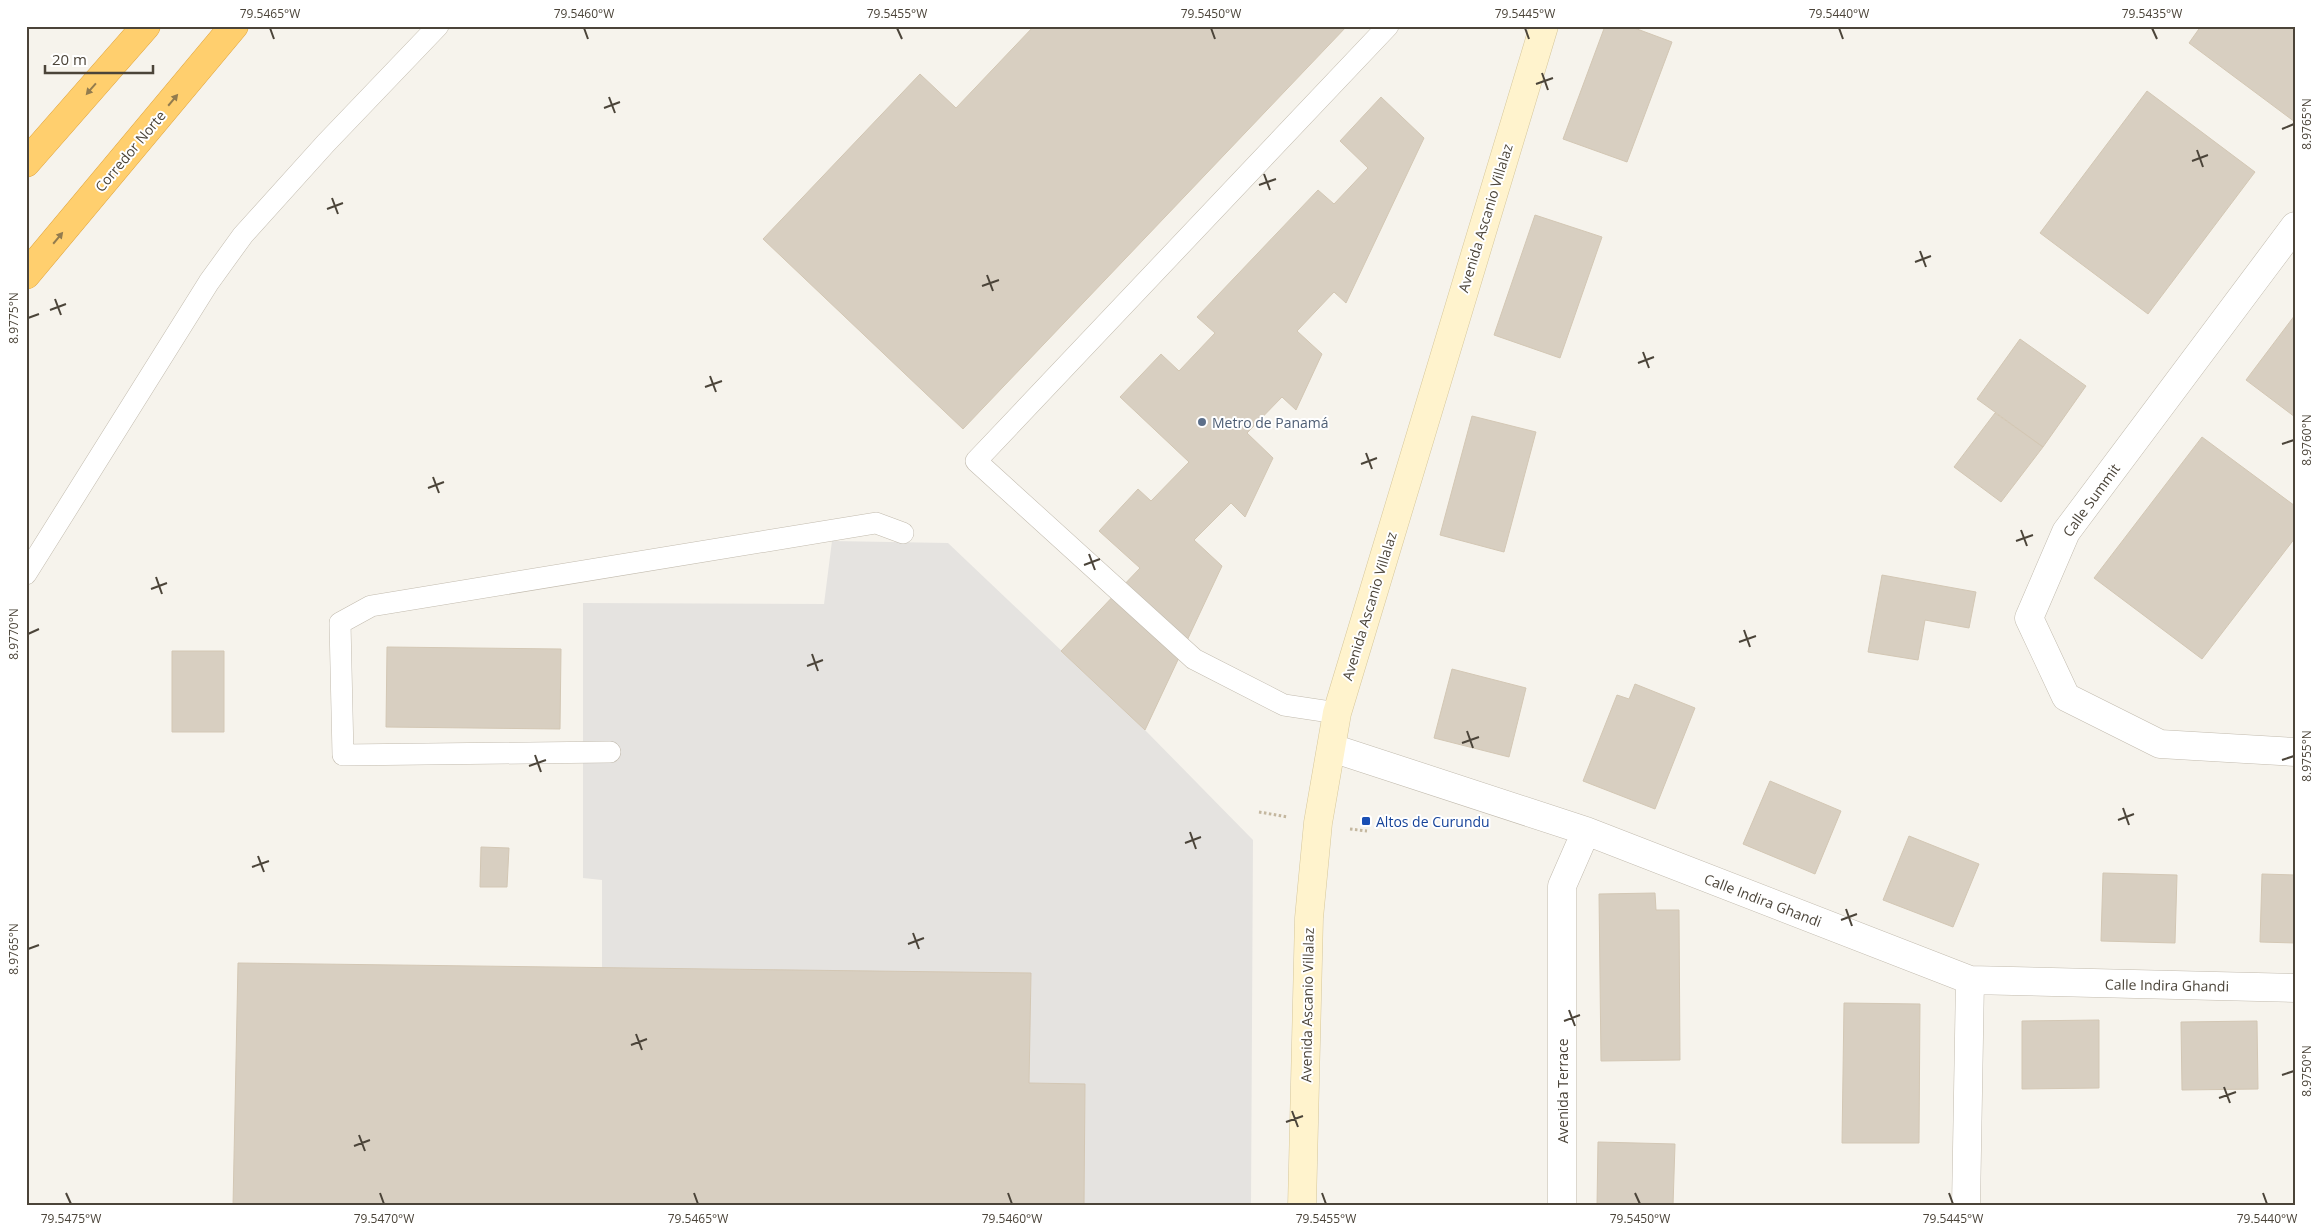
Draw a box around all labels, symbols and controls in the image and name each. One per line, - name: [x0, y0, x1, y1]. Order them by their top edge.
- text: 79.5465°W: [240, 5, 300, 22]
- text: 79.5460°W: [554, 5, 614, 22]
- text: 79.5455°W: [867, 5, 927, 22]
- text: 79.5450°W: [1181, 5, 1241, 22]
- text: 79.5445°W: [1495, 5, 1555, 22]
- text: 79.5440°W: [1809, 5, 1869, 22]
- text: 79.5435°W: [2122, 5, 2182, 22]
- scale bar: [45, 42, 152, 74]
- text: 20 m: [52, 49, 87, 69]
- one-way arrow: [85, 83, 97, 95]
- one-way arrow: [167, 94, 179, 106]
- text: 8.9765°N: [2298, 98, 2315, 150]
- street label: Corredor Norte: [90, 106, 170, 196]
- street label: Avenida Ascanio Villalaz: [1453, 141, 1517, 295]
- one-way arrow: [52, 231, 63, 244]
- text: 8.9775°N: [5, 292, 22, 344]
- place label: Metro de Panamá: [1212, 413, 1329, 432]
- text: 8.9760°N: [2298, 414, 2315, 466]
- marker: Metro de Panamá: [1196, 416, 1208, 428]
- street label: Calle Summit: [2058, 460, 2124, 540]
- street label: Avenida Ascanio Villalaz: [1337, 529, 1401, 683]
- text: 8.9770°N: [5, 608, 22, 660]
- text: 8.9755°N: [2298, 730, 2315, 782]
- place label: Altos de Curundu: [1376, 812, 1490, 831]
- marker: Altos de Curundu: [1360, 815, 1372, 827]
- street label: Calle Indira Ghandi: [1702, 869, 1824, 931]
- text: 8.9765°N: [5, 923, 22, 975]
- street label: Avenida Ascanio Villalaz: [1296, 927, 1318, 1082]
- street label: Calle Indira Ghandi: [2105, 974, 2229, 996]
- street label: Avenida Terrace: [1553, 1038, 1572, 1144]
- text: 8.9750°N: [2298, 1045, 2315, 1097]
- text: 79.5475°W: [41, 1210, 101, 1227]
- text: 79.5470°W: [354, 1210, 414, 1227]
- text: 79.5465°W: [668, 1210, 728, 1227]
- text: 79.5460°W: [982, 1210, 1042, 1227]
- text: 79.5455°W: [1296, 1210, 1356, 1227]
- text: 79.5450°W: [1610, 1210, 1670, 1227]
- text: 79.5445°W: [1923, 1210, 1983, 1227]
- text: 79.5440°W: [2237, 1210, 2297, 1227]

